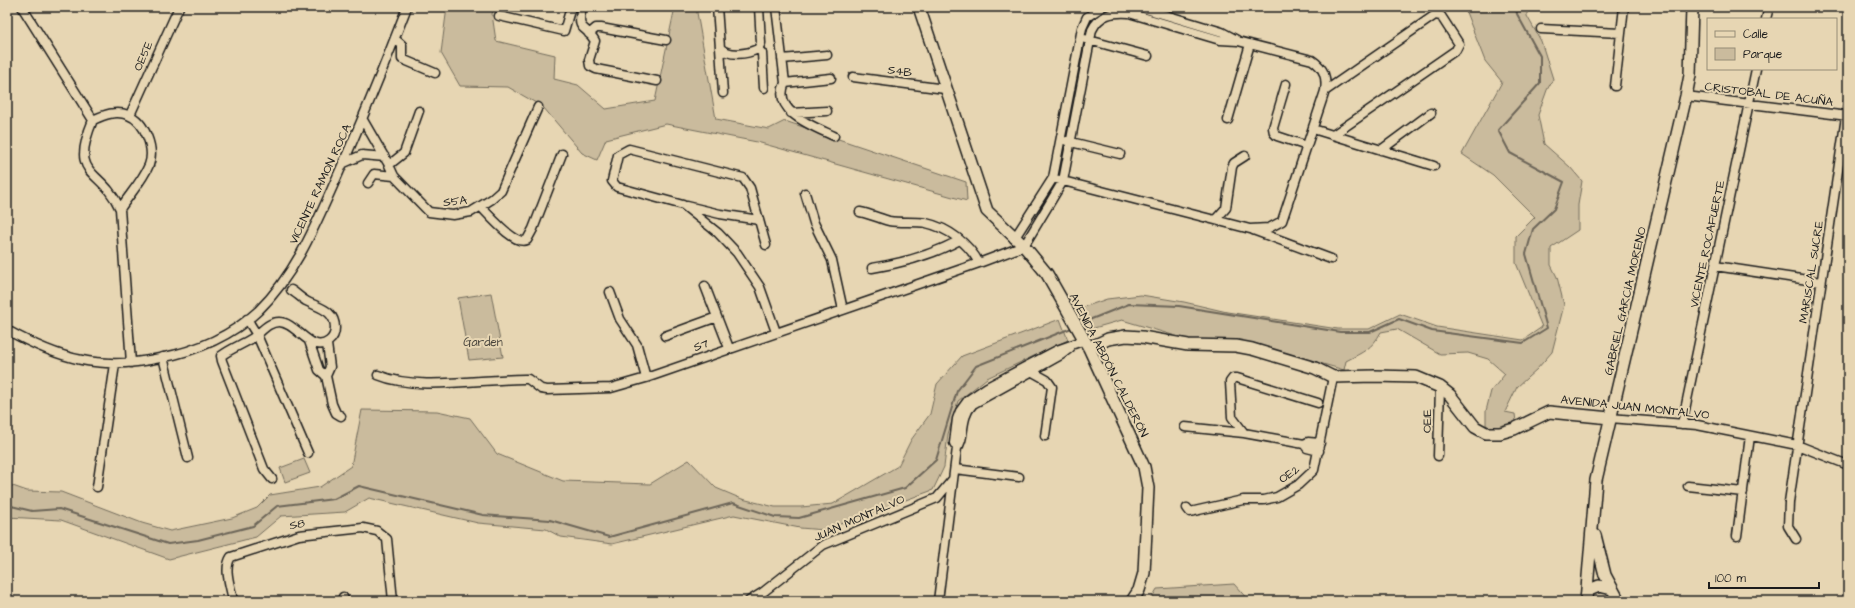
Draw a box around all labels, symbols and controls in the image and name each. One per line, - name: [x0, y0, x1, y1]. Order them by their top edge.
- legend: [1707, 18, 1837, 70]
- text: Calle: [1743, 26, 1768, 43]
- street label: OE5E: [129, 39, 157, 74]
- text: Parque: [1743, 46, 1783, 63]
- street label: S4B: [887, 61, 914, 82]
- street label: CRISTOBAL DE ACUÑA: [1704, 77, 1835, 111]
- street label: VICENTE RAMON ROCA: [285, 121, 356, 247]
- street label: VICENTE ROCAFUERTE: [1686, 179, 1729, 309]
- street label: S5A: [442, 192, 468, 211]
- street label: MARISCAL SUCRE: [1795, 220, 1828, 325]
- street label: GABRIEL GARCÍA MORENO: [1600, 225, 1651, 377]
- street label: AVENIDA ABDÓN CALDERÓN: [1065, 290, 1153, 441]
- park label: Garden: [463, 334, 503, 351]
- street label: S7: [691, 335, 712, 356]
- street label: AVENIDA JUAN MONTALVO: [1560, 391, 1710, 424]
- street label: OE1E: [1419, 409, 1436, 433]
- street label: OE2: [1275, 461, 1303, 488]
- street label: JUAN MONTALVO: [811, 491, 907, 546]
- street label: S8: [288, 515, 307, 534]
- scale bar: [1709, 564, 1819, 590]
- text: 100 m: [1715, 570, 1746, 587]

